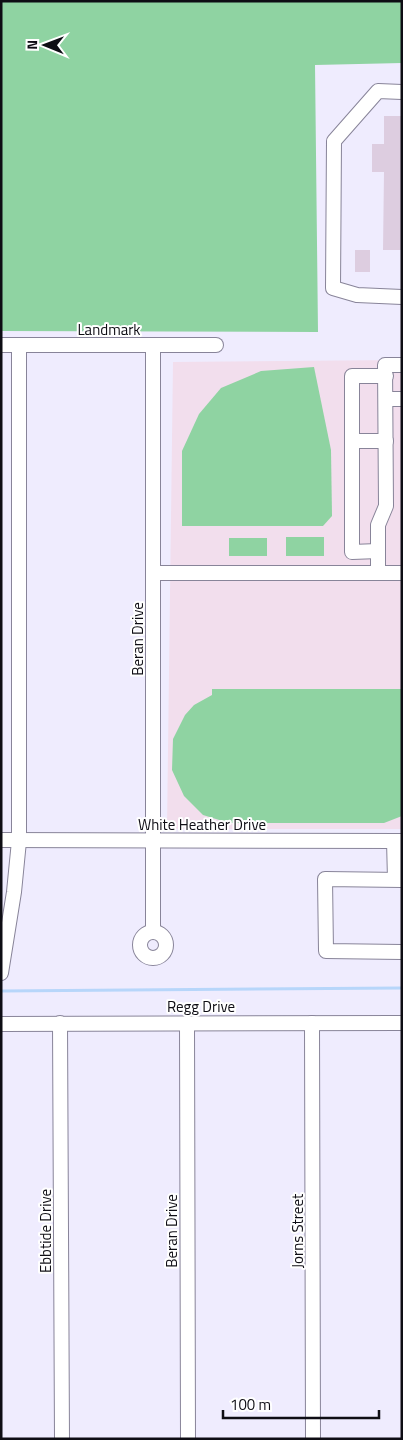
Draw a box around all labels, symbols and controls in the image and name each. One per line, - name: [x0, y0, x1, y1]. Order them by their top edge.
- north arrow: [20, 20, 70, 70]
- text: N: [21, 40, 42, 50]
- street label: Landmark: [77, 318, 141, 341]
- street label: Beran Drive: [126, 602, 149, 676]
- street label: White Heather Drive: [138, 813, 266, 836]
- street label: Regg Drive: [167, 995, 235, 1018]
- street label: Ebbtide Drive: [34, 1189, 57, 1273]
- street label: Jorns Street: [286, 1193, 309, 1268]
- street label: Beran Drive: [160, 1194, 183, 1268]
- scale bar: [223, 1388, 379, 1420]
- text: 100 m: [230, 1393, 271, 1416]

